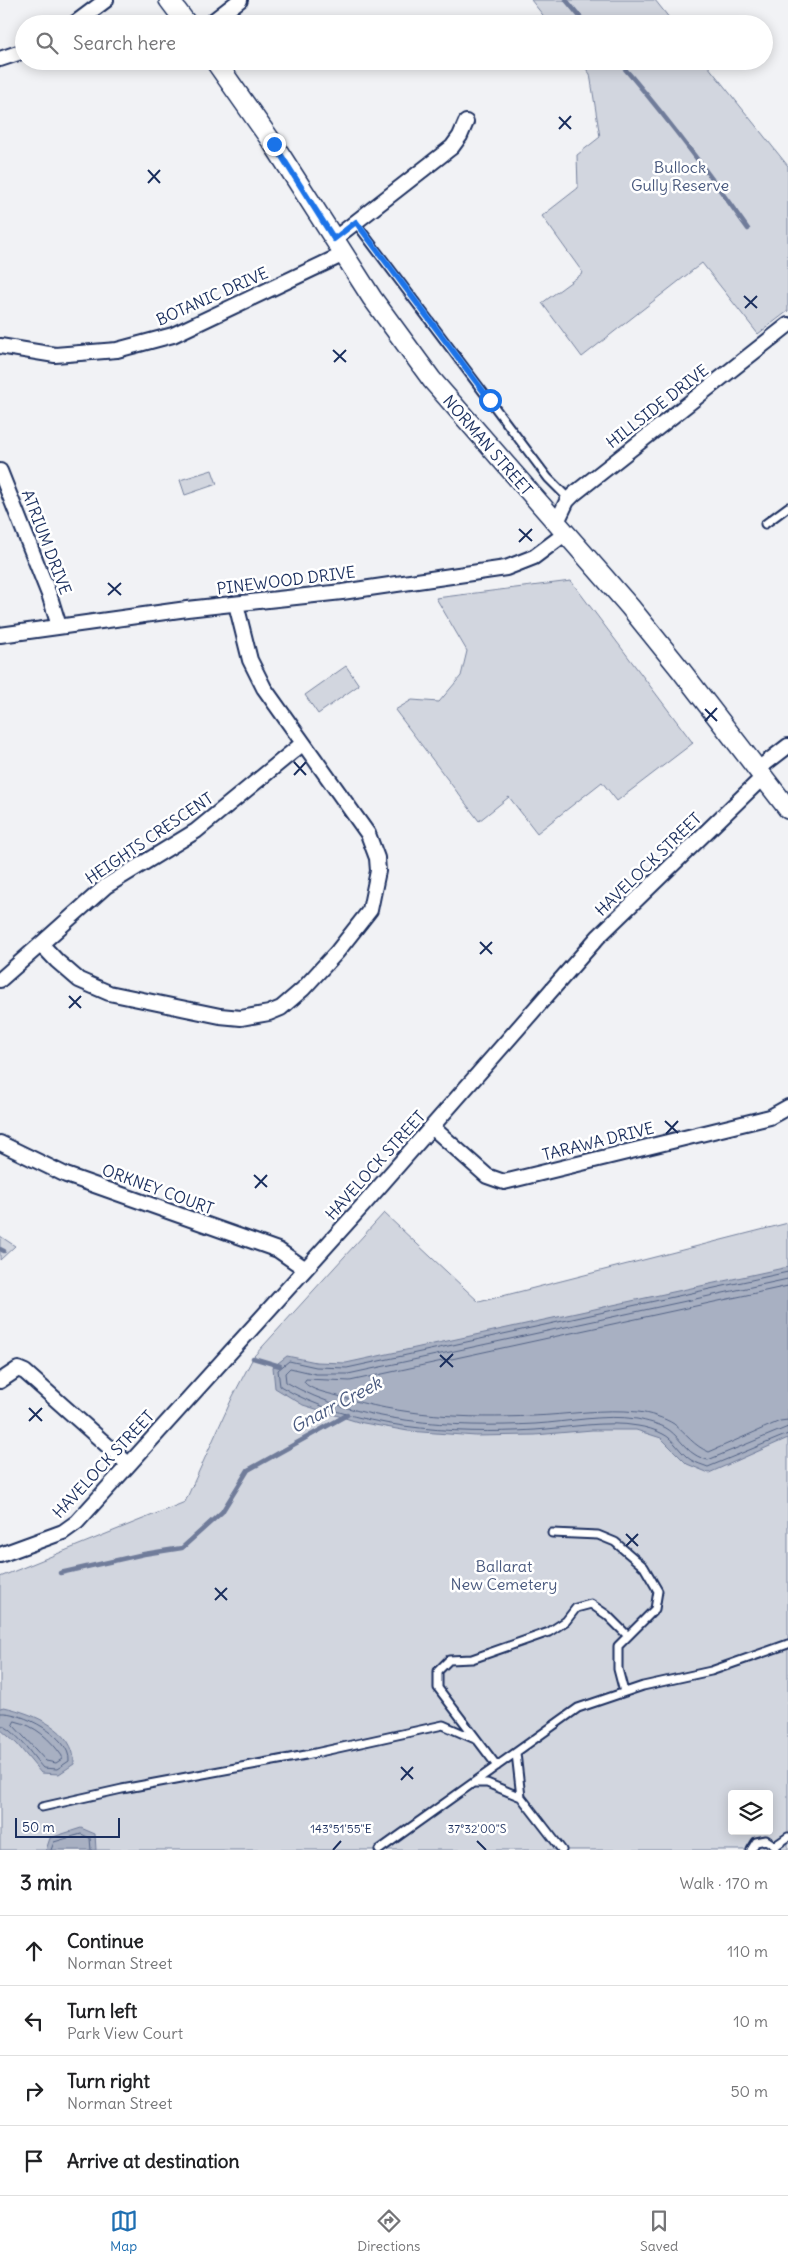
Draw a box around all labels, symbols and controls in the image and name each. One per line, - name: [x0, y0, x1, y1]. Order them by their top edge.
- search box: [15, 15, 773, 70]
- icon: search: [33, 29, 61, 57]
- text: Search here: [73, 31, 176, 55]
- route end: [263, 133, 286, 156]
- park label: Bullock Gully Reserve: [631, 157, 729, 195]
- street label: BOTANIC DRIVE: [153, 262, 271, 330]
- street label: HILLSIDE DRIVE: [602, 360, 712, 452]
- route start: [479, 389, 502, 412]
- street label: NORMAN STREET: [439, 391, 537, 499]
- street label: ATRIUM DRIVE: [18, 487, 76, 597]
- street label: PINEWOOD DRIVE: [216, 562, 356, 598]
- street label: HEIGHTS CRESCENT: [81, 788, 217, 888]
- street label: HAVELOCK STREET: [591, 808, 705, 920]
- street label: HAVELOCK STREET: [321, 1106, 429, 1224]
- street label: TARAWA DRIVE: [540, 1117, 656, 1165]
- street label: ORKNEY COURT: [99, 1160, 217, 1218]
- water label: Gnarr Creek: [286, 1370, 387, 1438]
- street label: HAVELOCK STREET: [48, 1406, 158, 1522]
- park label: Ballarat New Cemetery: [451, 1556, 557, 1594]
- map controls: [728, 1790, 773, 1835]
- button: layers: [728, 1790, 773, 1835]
- scale bar: [15, 1815, 120, 1838]
- text: 50 m: [22, 1818, 55, 1836]
- text: 143°51'55"E: [310, 1821, 372, 1836]
- text: 37°32'00"S: [448, 1821, 507, 1836]
- text: 3 min: [20, 1869, 72, 1896]
- text: Walk · 170 m: [679, 1873, 768, 1893]
- text: Continue: [67, 1929, 144, 1953]
- icon: ahead: [20, 1937, 48, 1965]
- text: 110 m: [727, 1941, 768, 1961]
- text: Norman Street: [67, 1953, 172, 1973]
- text: Turn left: [67, 1999, 137, 2023]
- icon: left: [20, 2007, 48, 2035]
- text: 10 m: [733, 2011, 768, 2031]
- text: Park View Court: [67, 2023, 183, 2043]
- text: Turn right: [67, 2069, 150, 2093]
- icon: right: [20, 2077, 48, 2105]
- text: 50 m: [730, 2081, 768, 2101]
- text: Norman Street: [67, 2093, 172, 2113]
- icon: arrive: [20, 2147, 48, 2175]
- text: Arrive at destination: [67, 2149, 240, 2173]
- tab: Map: [110, 2207, 138, 2255]
- tab: Directions: [357, 2207, 420, 2255]
- tab: Saved: [640, 2207, 678, 2255]

